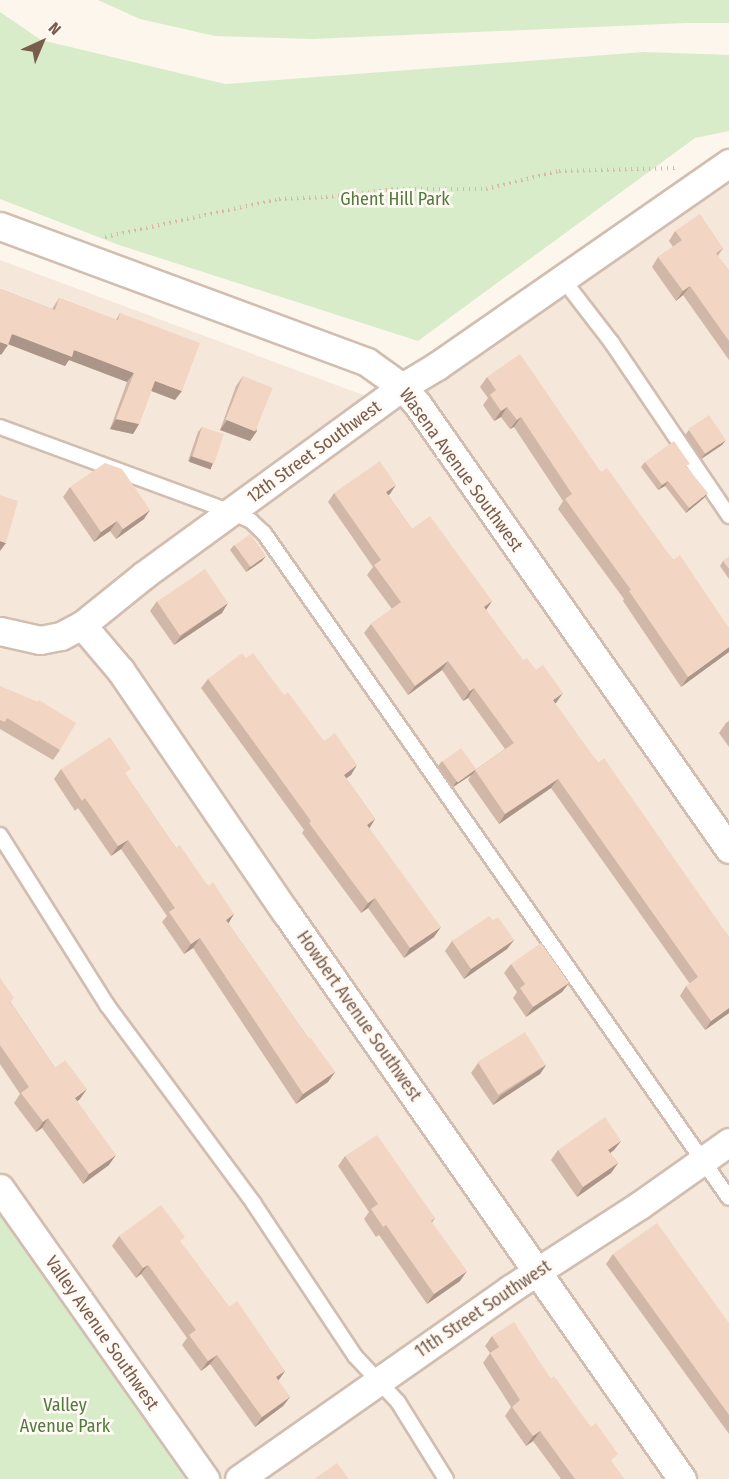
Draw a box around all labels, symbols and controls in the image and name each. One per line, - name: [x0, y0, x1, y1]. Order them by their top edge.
- north arrow: [12, 12, 72, 72]
- text: N: [45, 19, 65, 39]
- park label: Ghent Hill Park: [340, 188, 450, 210]
- street label: Wasena Avenue Southwest: [395, 384, 527, 556]
- street label: 12th Street Southwest: [243, 396, 385, 508]
- street label: Howbert Avenue Southwest: [292, 927, 426, 1105]
- street label: Valley Avenue Southwest: [41, 1252, 163, 1414]
- street label: 11th Street Southwest: [411, 1256, 555, 1362]
- park label: Valley Avenue Park: [20, 1395, 110, 1438]

